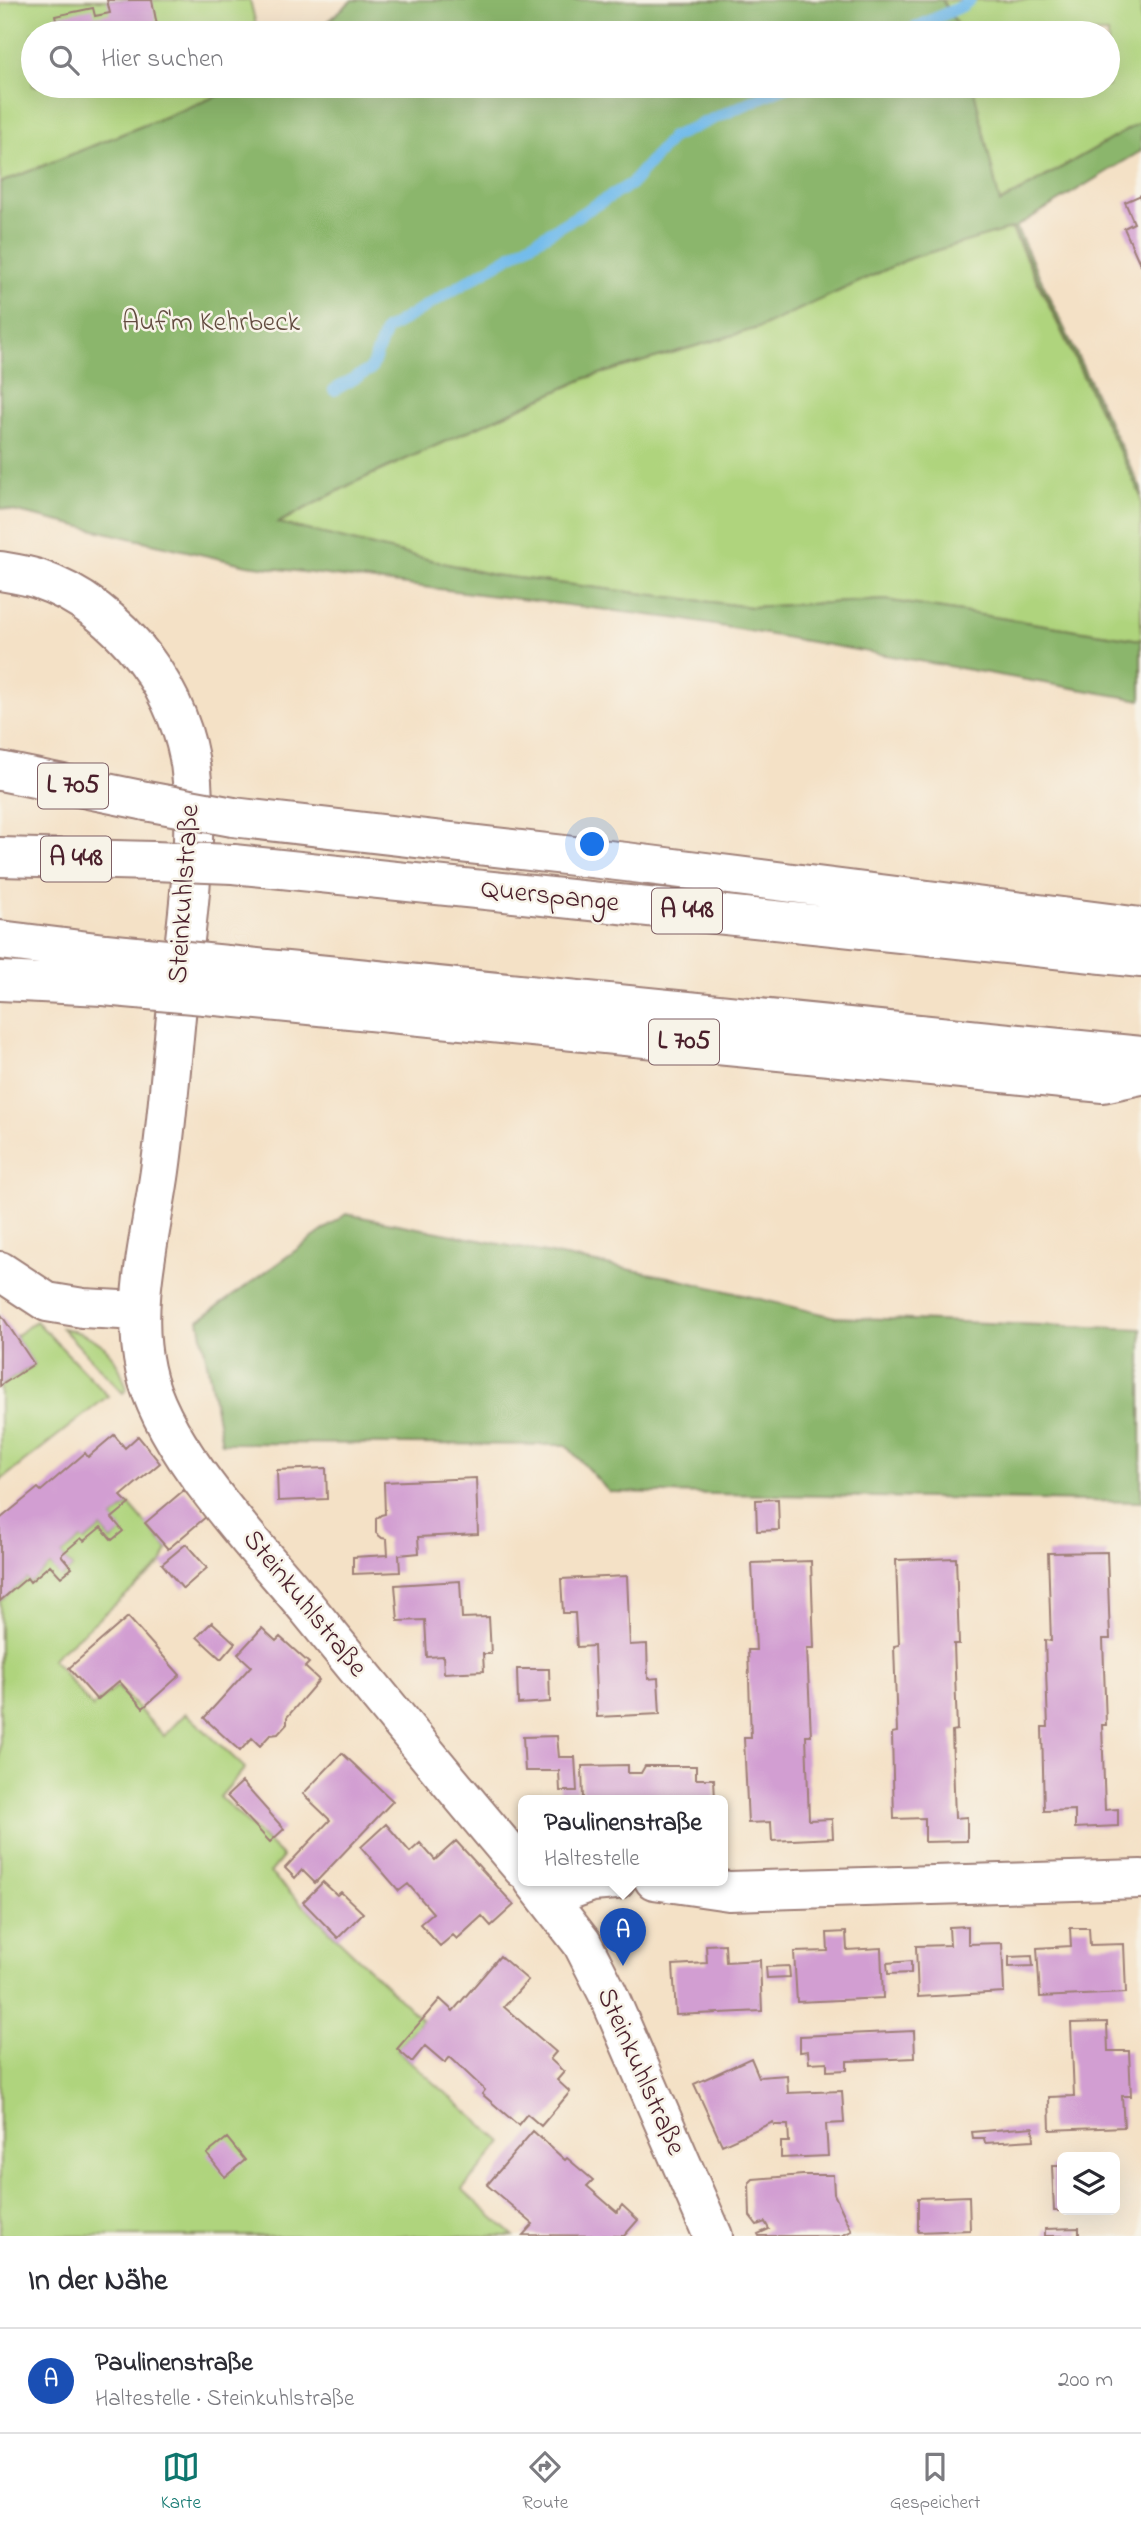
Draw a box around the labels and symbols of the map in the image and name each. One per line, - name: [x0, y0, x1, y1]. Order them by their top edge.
- park label: Auf'm Kehrbeck: [122, 303, 301, 344]
- road number: L 705: [38, 764, 108, 808]
- street label: Steinkuhlstraße: [158, 803, 212, 985]
- your location: [575, 827, 609, 861]
- road number: A 448: [41, 836, 111, 881]
- street label: Querspange: [479, 869, 622, 925]
- road number: A 448: [652, 888, 722, 934]
- road number: L 705: [649, 1020, 719, 1064]
- street label: Steinkuhlstraße: [232, 1521, 377, 1687]
- pin: A: [600, 1908, 646, 1966]
- street label: Steinkuhlstraße: [585, 1982, 695, 2163]

